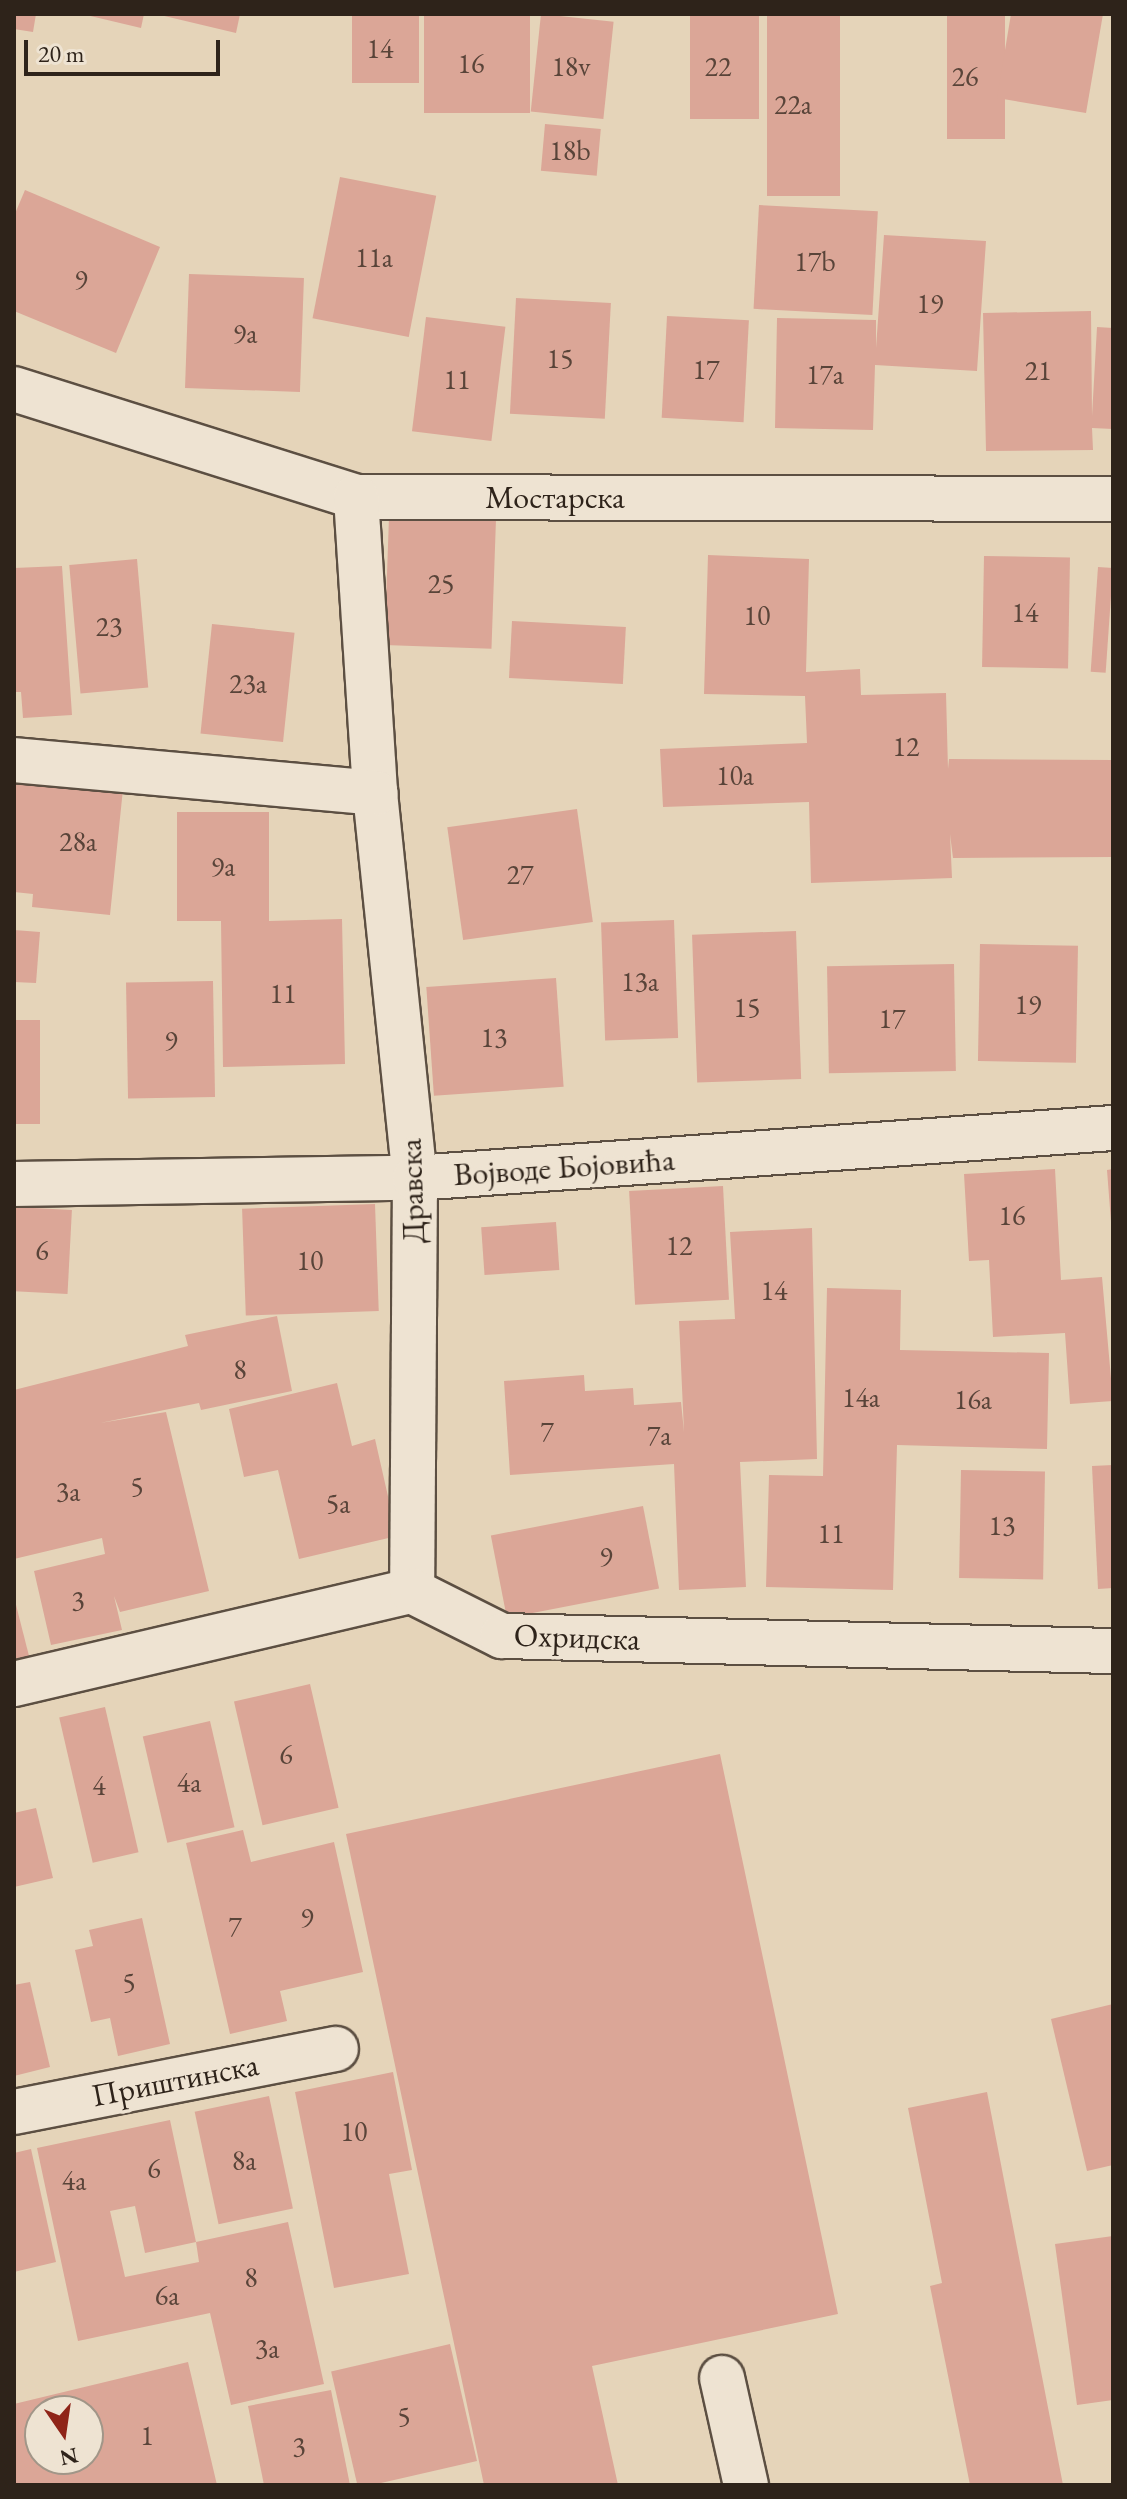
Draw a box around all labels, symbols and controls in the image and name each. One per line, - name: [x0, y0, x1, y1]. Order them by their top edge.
- scale bar: [28, 24, 224, 74]
- house number: 14: [367, 31, 393, 65]
- text: 20 m: [38, 38, 85, 69]
- house number: 16: [458, 46, 484, 80]
- house number: 18v: [551, 49, 591, 83]
- house number: 22: [705, 49, 731, 83]
- house number: 26: [952, 59, 978, 93]
- house number: 22a: [774, 87, 812, 121]
- house number: 18b: [549, 133, 591, 167]
- house number: 11a: [355, 240, 393, 274]
- house number: 17b: [794, 244, 836, 278]
- house number: 9: [74, 262, 88, 296]
- house number: 19: [917, 286, 943, 320]
- house number: 9a: [233, 316, 257, 350]
- house number: 15: [547, 341, 573, 375]
- house number: 17: [693, 352, 719, 386]
- house number: 21: [1025, 353, 1051, 387]
- house number: 17a: [806, 357, 844, 391]
- house number: 11: [444, 362, 470, 396]
- street label: Мостарска: [485, 478, 625, 516]
- house number: 25: [428, 566, 454, 600]
- house number: 14: [1012, 595, 1038, 629]
- house number: 10: [744, 598, 770, 632]
- house number: 23: [96, 609, 122, 643]
- house number: 23a: [229, 666, 267, 700]
- house number: 12: [893, 729, 919, 763]
- house number: 10a: [716, 758, 754, 792]
- house number: 28a: [59, 824, 97, 858]
- house number: 9a: [211, 849, 235, 883]
- house number: 27: [507, 857, 533, 891]
- house number: 13a: [621, 964, 659, 998]
- house number: 11: [270, 976, 296, 1010]
- house number: 19: [1015, 987, 1041, 1021]
- house number: 15: [734, 990, 760, 1024]
- house number: 17: [879, 1001, 905, 1035]
- house number: 13: [481, 1020, 507, 1054]
- house number: 9: [164, 1023, 178, 1057]
- street label: Дравска: [391, 1138, 433, 1244]
- street label: Војводе Бојовића: [452, 1140, 676, 1194]
- house number: 16: [999, 1198, 1025, 1232]
- house number: 12: [666, 1228, 692, 1262]
- house number: 6: [35, 1233, 49, 1267]
- house number: 10: [297, 1243, 323, 1277]
- house number: 14: [761, 1273, 787, 1307]
- house number: 8: [233, 1352, 247, 1386]
- house number: 14a: [842, 1380, 880, 1414]
- house number: 16a: [954, 1382, 992, 1416]
- house number: 7: [540, 1414, 554, 1448]
- house number: 7a: [647, 1418, 671, 1452]
- house number: 5: [130, 1469, 144, 1503]
- house number: 3a: [56, 1474, 80, 1508]
- house number: 5a: [326, 1486, 350, 1520]
- house number: 13: [989, 1508, 1015, 1542]
- house number: 11: [818, 1516, 844, 1550]
- house number: 9: [599, 1539, 613, 1573]
- house number: 3: [71, 1583, 85, 1617]
- street label: Охридска: [513, 1616, 641, 1658]
- house number: 6: [279, 1737, 293, 1771]
- house number: 4a: [177, 1765, 201, 1799]
- house number: 4: [92, 1768, 106, 1802]
- house number: 9: [300, 1900, 314, 1934]
- house number: 7: [228, 1909, 242, 1943]
- house number: 5: [122, 1965, 136, 1999]
- street label: Приштинска: [88, 2045, 262, 2115]
- house number: 10: [341, 2114, 367, 2148]
- house number: 8a: [232, 2143, 256, 2177]
- house number: 6: [147, 2151, 161, 2185]
- house number: 4a: [62, 2163, 86, 2197]
- house number: 8: [244, 2260, 258, 2294]
- house number: 6a: [155, 2278, 179, 2312]
- house number: 3a: [255, 2331, 279, 2365]
- north arrow: [24, 2395, 104, 2475]
- house number: 5: [397, 2399, 411, 2433]
- house number: 1: [140, 2418, 154, 2452]
- house number: 3: [292, 2429, 306, 2463]
- text: N: [57, 2441, 81, 2473]

